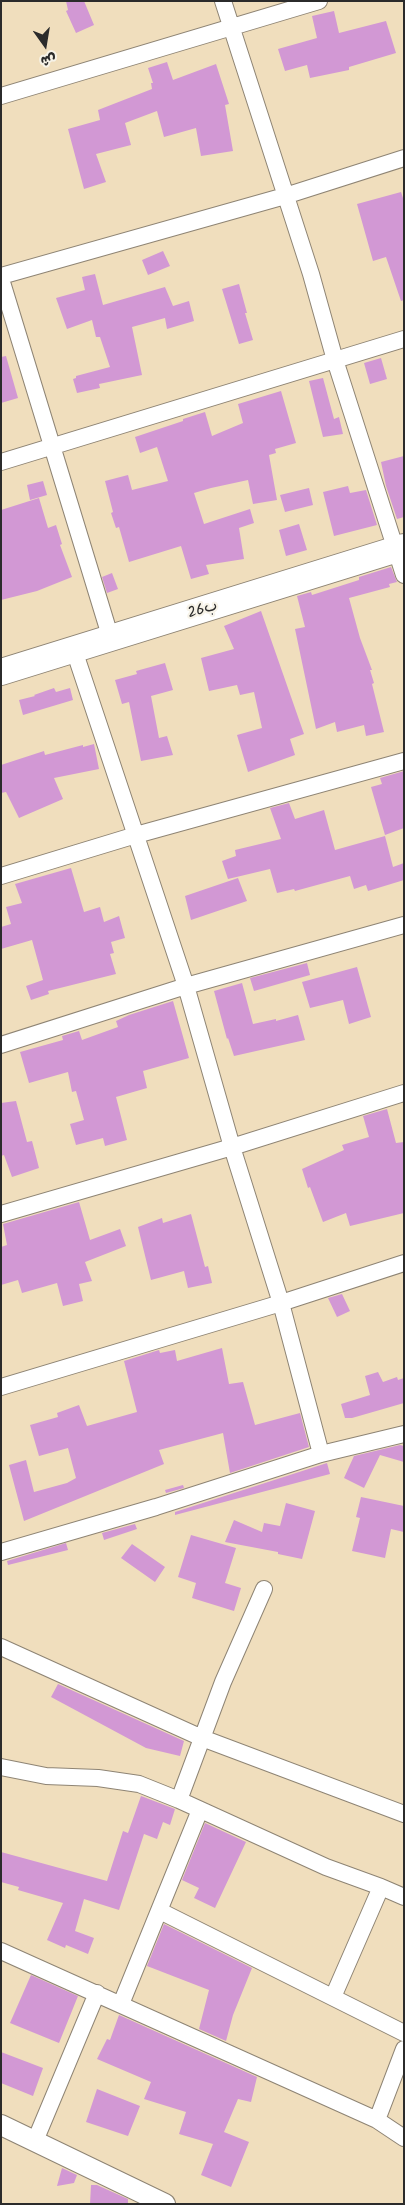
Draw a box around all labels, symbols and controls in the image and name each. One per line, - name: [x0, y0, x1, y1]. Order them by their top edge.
- north arrow: [20, 20, 70, 70]
- text: ش: [38, 47, 58, 72]
- street label: 26ب: [186, 598, 220, 624]

